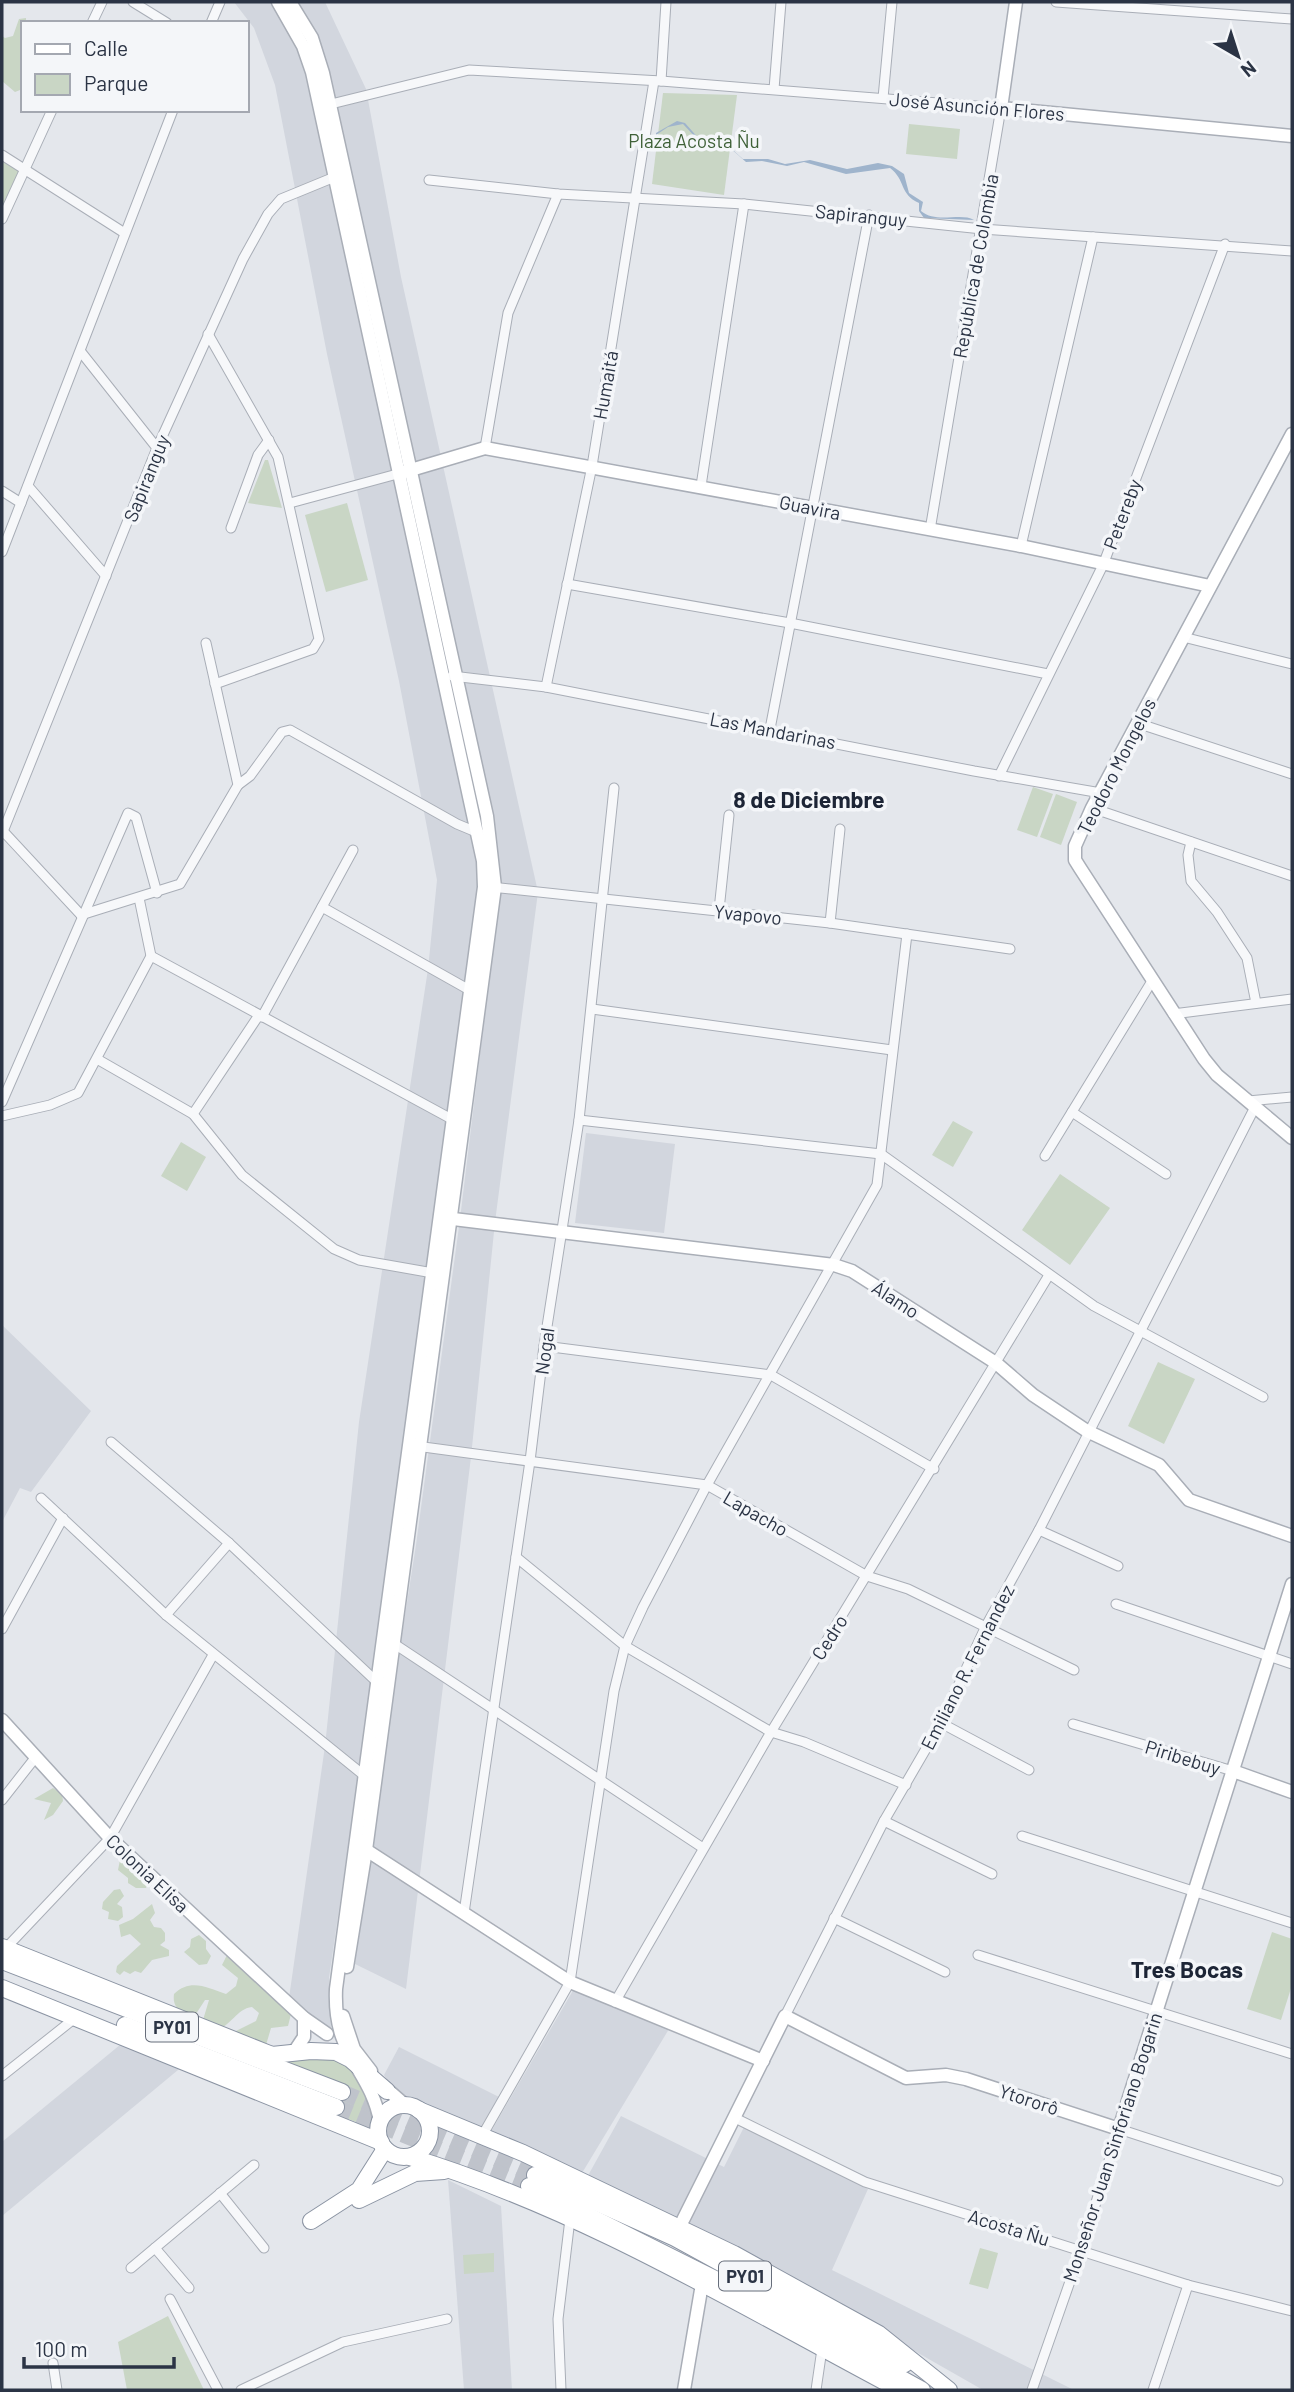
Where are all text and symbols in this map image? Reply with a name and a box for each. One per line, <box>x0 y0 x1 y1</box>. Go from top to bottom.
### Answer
legend <box>21 21 248 112</box>
north arrow <box>1203 21 1273 91</box>
text: Calle <box>84 35 128 60</box>
text: N <box>1237 57 1261 83</box>
text: Parque <box>84 70 149 95</box>
street label: José Asunción Flores <box>888 87 1066 125</box>
park label: Plaza Acosta Ñu <box>628 129 760 152</box>
street label: República de Colombia <box>947 172 1003 360</box>
street label: Sapiranguy <box>814 199 908 231</box>
street label: Humaitá <box>588 349 622 421</box>
street label: Sapiranguy <box>118 431 174 525</box>
street label: Petereby <box>1098 475 1146 552</box>
street label: Guavira <box>777 490 843 524</box>
street label: Teodoro Mongelos <box>1072 694 1160 838</box>
street label: Las Mandarinas <box>708 707 838 753</box>
district label: 8 de Diciembre <box>733 785 885 813</box>
street label: Yvapovo <box>713 899 783 929</box>
street label: Álamo <box>868 1275 924 1323</box>
street label: Nogal <box>529 1326 559 1376</box>
street label: Lapacho <box>719 1485 793 1541</box>
street label: Emiliano R. Fernandez <box>915 1581 1019 1753</box>
street label: Cedro <box>806 1610 852 1664</box>
street label: Piribebuy <box>1143 1735 1224 1779</box>
street label: Colonia Elisa <box>102 1829 194 1917</box>
district label: Tres Bocas <box>1131 1955 1243 1983</box>
street label: Monseñor Juan Sinforiano Bogarin <box>1057 2009 1167 2285</box>
road number: PY01 <box>146 2012 198 2041</box>
street label: Ytororô <box>996 2079 1062 2119</box>
street label: Acosta Ñu <box>965 2204 1053 2250</box>
road number: PY01 <box>719 2262 771 2290</box>
scale bar <box>24 2326 175 2370</box>
text: 100 m <box>35 2336 88 2361</box>

